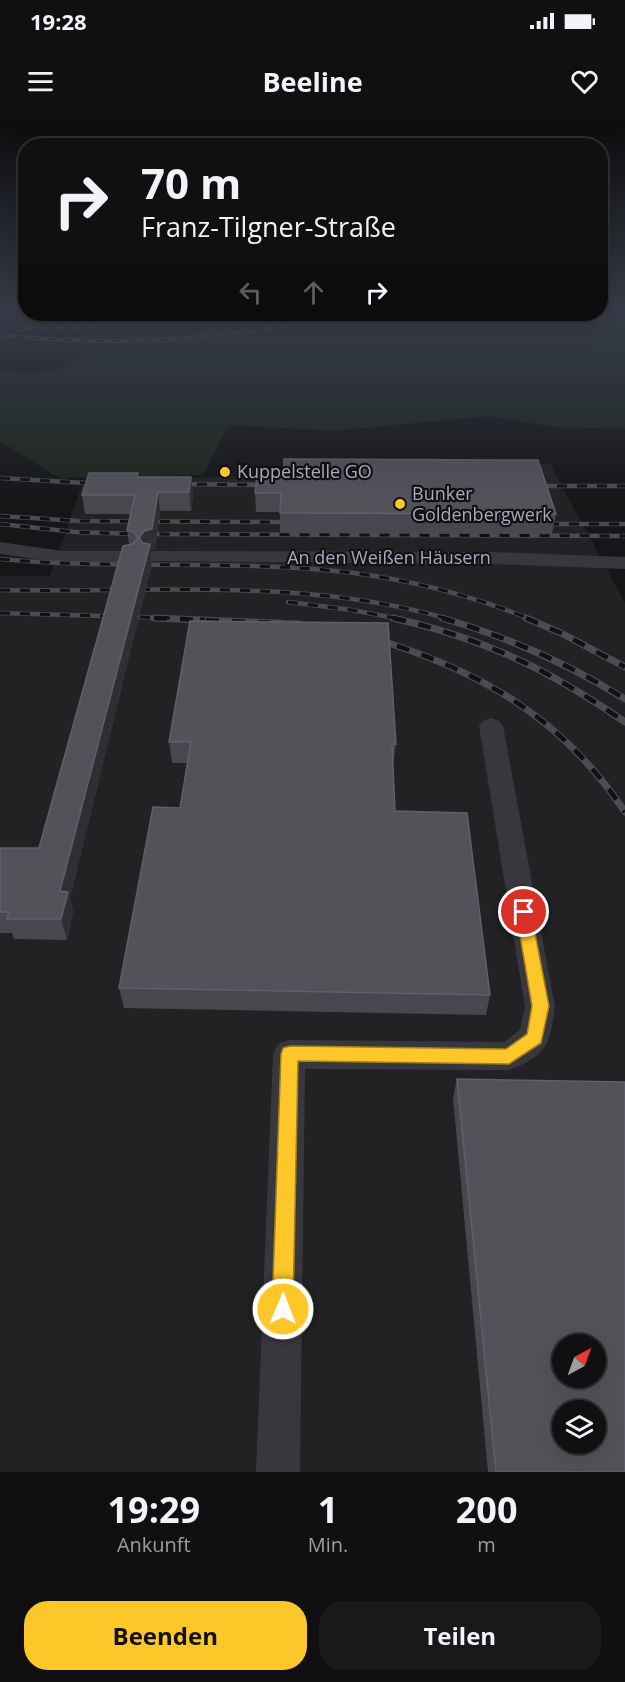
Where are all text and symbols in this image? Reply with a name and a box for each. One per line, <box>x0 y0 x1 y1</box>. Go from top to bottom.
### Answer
text: 19:28 <box>30 6 87 36</box>
text: Beeline <box>262 63 363 100</box>
icon: menu <box>24 65 57 98</box>
icon: heart <box>568 65 601 98</box>
text: 70 m <box>141 154 241 211</box>
icon: right <box>42 162 120 240</box>
text: Franz-Tilgner-Straße <box>141 208 396 245</box>
icon: left <box>234 276 267 309</box>
icon: ahead <box>297 276 330 309</box>
icon: right <box>360 276 393 309</box>
place label: Kuppelstelle GO <box>237 459 372 483</box>
marker: Kuppelstelle GO <box>218 465 232 479</box>
place label: Bunker Goldenbergwerk <box>412 481 552 526</box>
marker: Bunker Goldenbergwerk <box>393 497 407 511</box>
street label: An den Weißen Häusern <box>287 545 491 569</box>
pin <box>498 886 549 937</box>
icon: arrive <box>507 895 540 928</box>
position arrow <box>251 1277 315 1341</box>
north arrow <box>552 1334 606 1388</box>
map controls <box>552 1334 606 1454</box>
button: layers <box>552 1400 606 1454</box>
text: 19:29 <box>108 1485 200 1534</box>
text: 1 <box>318 1485 338 1534</box>
text: 200 <box>456 1485 517 1534</box>
text: Ankunft <box>117 1531 191 1558</box>
text: Min. <box>308 1531 348 1558</box>
text: m <box>477 1531 496 1558</box>
button: Beenden <box>24 1601 307 1670</box>
button: Teilen <box>319 1601 601 1670</box>

